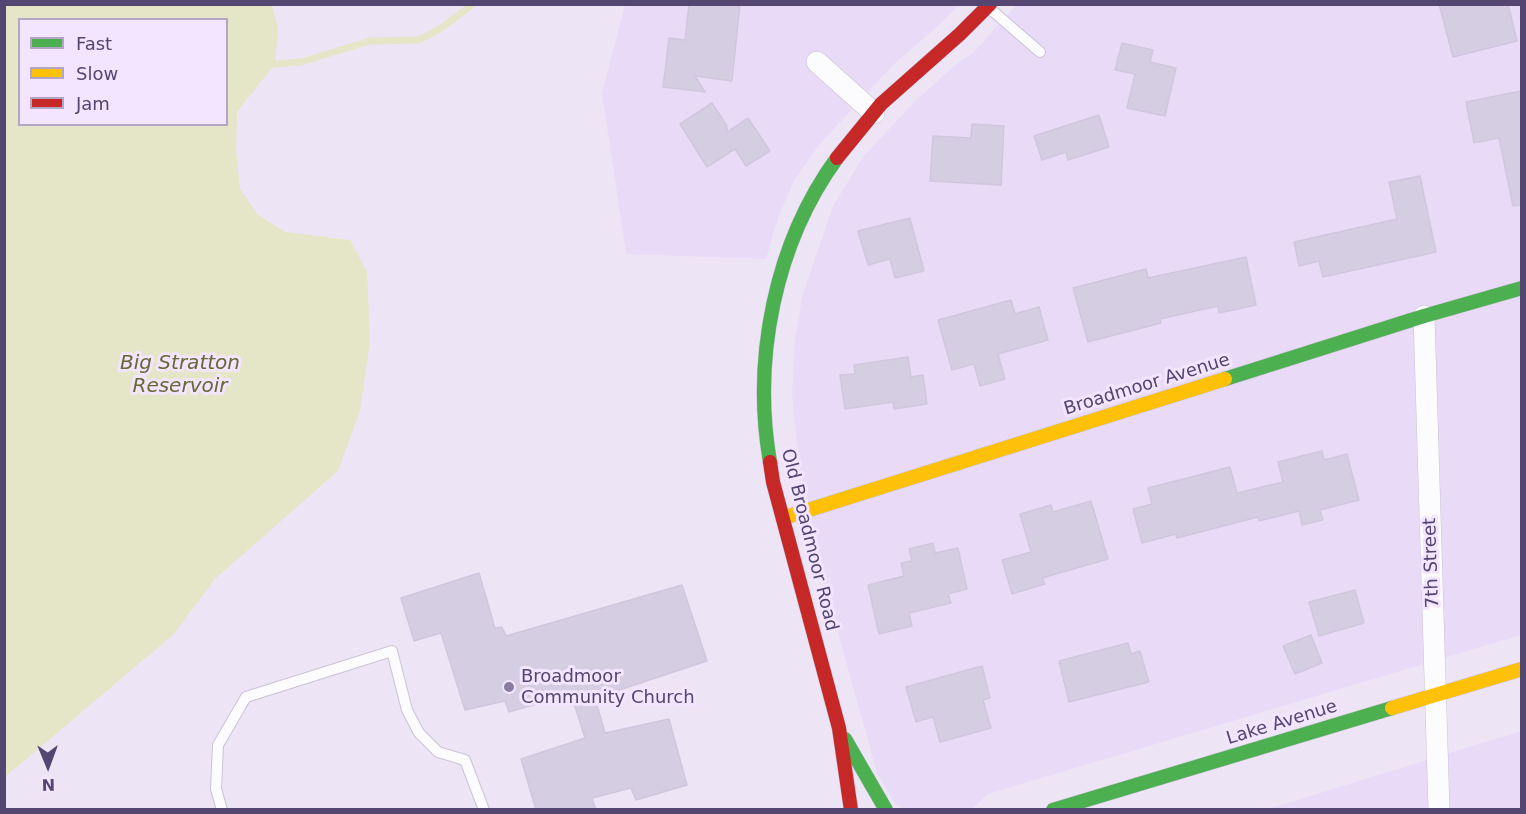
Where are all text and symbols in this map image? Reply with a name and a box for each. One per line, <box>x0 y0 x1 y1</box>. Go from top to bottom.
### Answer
legend <box>18 18 228 126</box>
text: Fast <box>76 33 112 54</box>
text: Slow <box>76 63 118 84</box>
text: Jam <box>76 93 110 114</box>
street label: Broadmoor Avenue <box>1061 349 1233 421</box>
water label: Big Stratton Reservoir <box>120 352 240 399</box>
street label: Old Broadmoor Road <box>776 447 842 633</box>
street label: 7th Street <box>1420 517 1444 609</box>
place label: Broadmoor Community Church <box>521 666 695 708</box>
marker: Broadmoor Community Church <box>502 680 516 694</box>
street label: Lake Avenue <box>1224 696 1340 750</box>
north arrow <box>18 736 78 796</box>
text: N <box>41 775 55 794</box>

